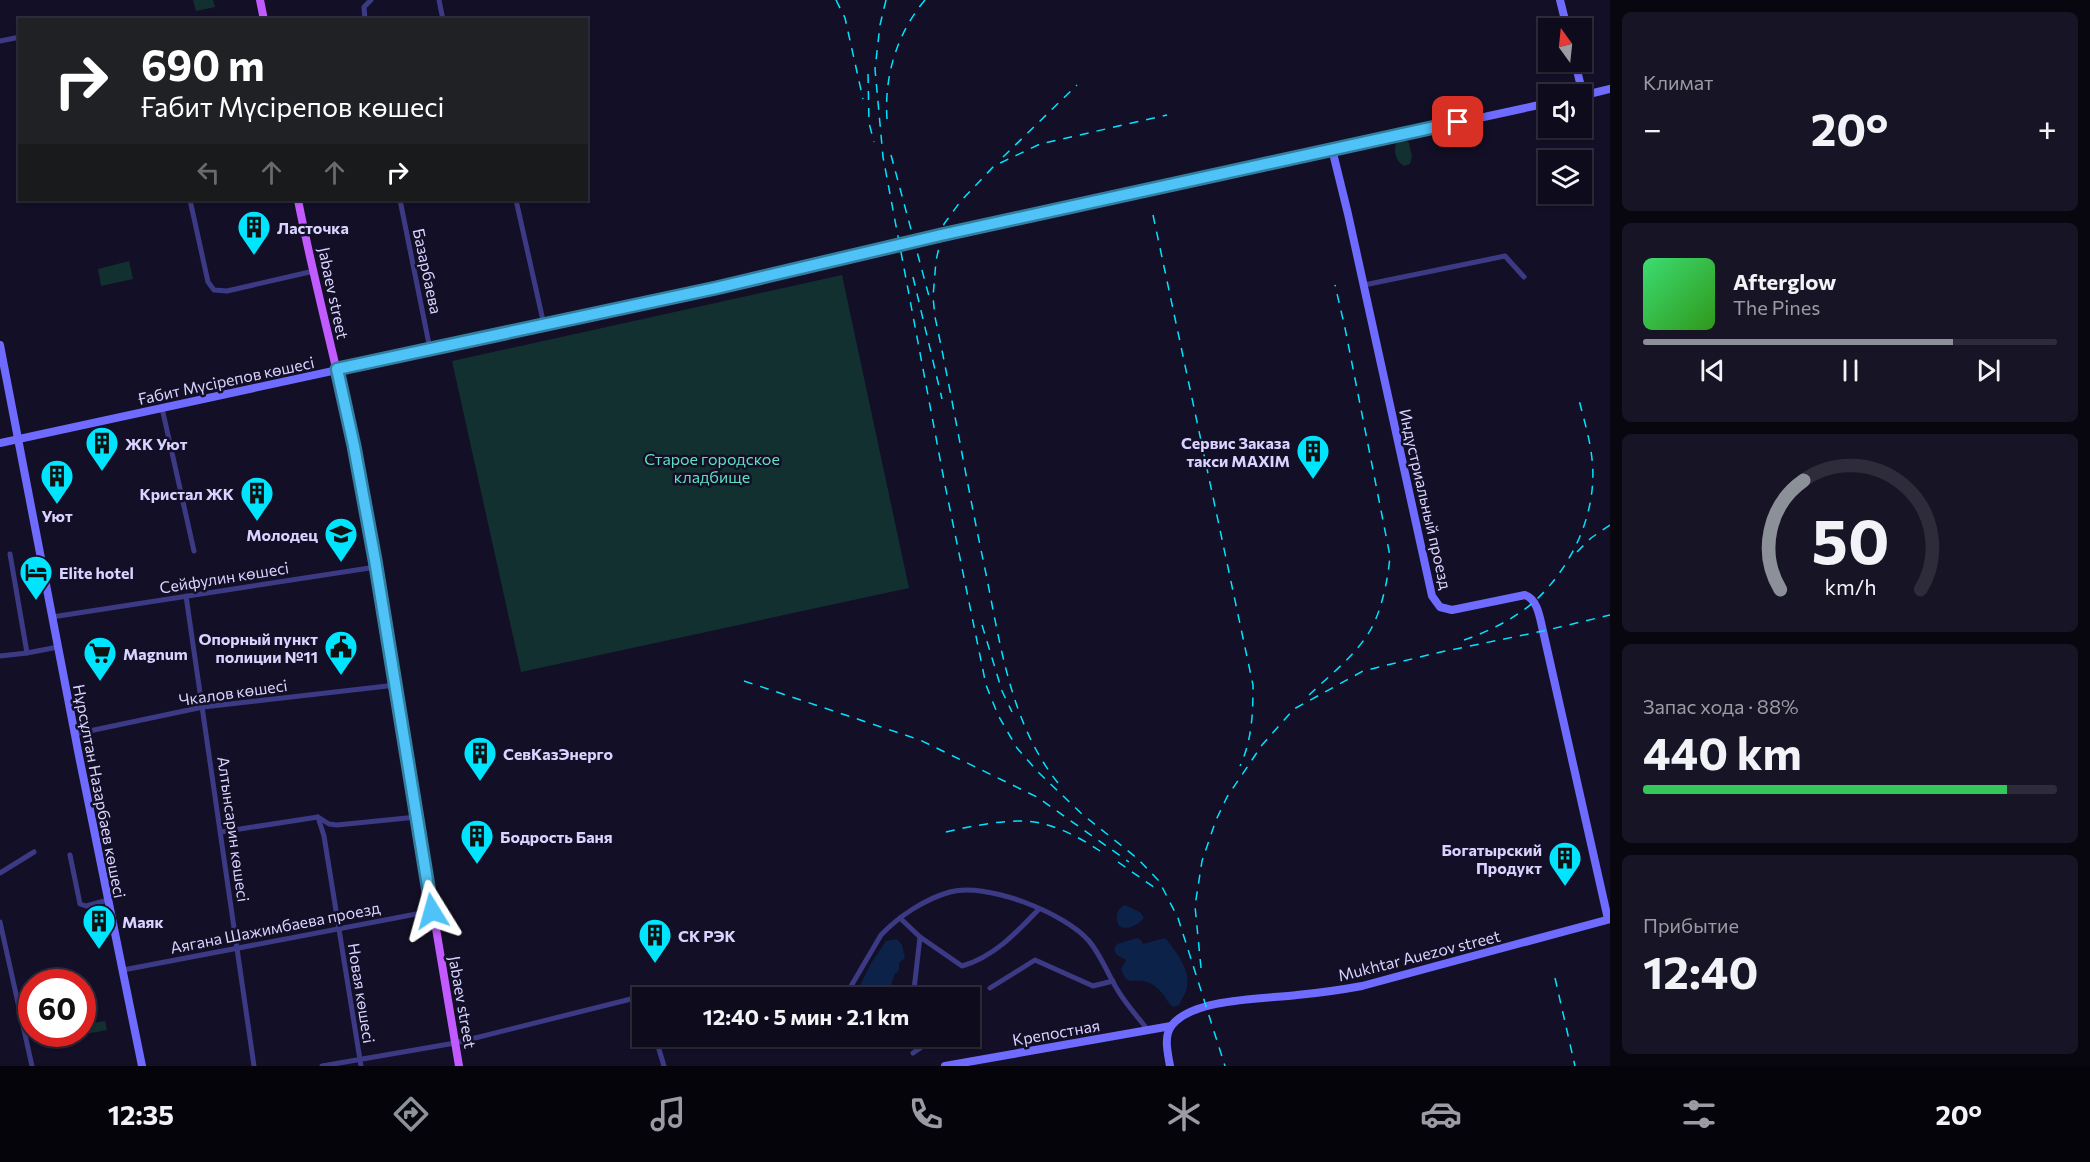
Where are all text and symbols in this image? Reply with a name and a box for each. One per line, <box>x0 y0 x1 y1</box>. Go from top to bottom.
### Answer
north arrow <box>1538 18 1592 72</box>
map controls <box>1538 18 1592 204</box>
text: 690 m <box>141 38 265 90</box>
icon: right <box>42 42 120 120</box>
text: Климат <box>1643 70 1713 94</box>
button: sound <box>1538 84 1592 138</box>
text: Ғабит Мүсірепов көшесі <box>141 90 445 123</box>
pin <box>1432 96 1483 147</box>
text: 20° <box>1811 100 1889 155</box>
icon: arrive <box>1441 105 1474 138</box>
text: − <box>1643 107 1662 148</box>
text: + <box>2038 107 2057 148</box>
button: layers <box>1538 150 1592 204</box>
icon: left <box>192 156 225 189</box>
icon: ahead <box>255 156 288 189</box>
icon: ahead <box>318 156 351 189</box>
icon: right <box>381 156 414 189</box>
building icon: Ласточка <box>236 209 272 256</box>
place label: Ласточка <box>277 218 349 237</box>
street label: Базарбаева <box>410 227 446 315</box>
street label: Jabaev street <box>315 245 353 341</box>
text: Afterglow <box>1733 268 1836 295</box>
text: The Pines <box>1733 295 1820 319</box>
street label: Ғабит Мүсірепов көшесі <box>136 352 316 408</box>
icon: previous <box>1696 354 1729 387</box>
icon: pause <box>1834 354 1867 387</box>
icon: next <box>1972 354 2005 387</box>
street label: Индустриальный проезд <box>1396 407 1456 592</box>
building icon: ЖК Уют <box>84 425 120 472</box>
place label: Сервис Заказа такси MAXIM <box>1181 433 1290 470</box>
building icon: Сервис Заказа такси MAXIM <box>1295 433 1331 480</box>
place label: ЖК Уют <box>125 434 188 453</box>
park label: Старое городское кладбище <box>644 449 780 486</box>
building icon: Уют <box>39 458 75 505</box>
building icon: Кристал ЖК <box>239 475 275 522</box>
place label: Кристал ЖК <box>140 484 234 503</box>
text: 50 <box>1811 501 1889 577</box>
place label: Уют <box>41 506 73 525</box>
school or university icon: Молодец <box>323 516 359 563</box>
place label: Молодец <box>246 525 318 544</box>
hotel icon: Elite hotel <box>18 554 54 601</box>
street label: Сейфулин көшесі <box>158 557 290 597</box>
place label: Elite hotel <box>59 563 134 582</box>
text: km/h <box>1824 573 1876 599</box>
place label: Опорный пункт полиции №11 <box>198 629 318 666</box>
public building icon: Опорный пункт полиции №11 <box>323 629 359 676</box>
supermarket icon: Magnum <box>82 635 118 682</box>
place label: Magnum <box>123 644 188 663</box>
street label: Чкалов көшесі <box>177 675 289 709</box>
street label: Нұрсұлтан Назарбаев көшесі <box>70 682 130 900</box>
text: Запас хода · 88% <box>1643 694 1799 718</box>
text: 440 km <box>1643 724 1802 779</box>
building icon: СевКазЭнерго <box>462 735 498 782</box>
place label: СевКазЭнерго <box>503 744 614 763</box>
street label: Алтынсарин көшесі <box>214 755 254 903</box>
building icon: Бодрость Баня <box>459 818 495 865</box>
place label: Бодрость Баня <box>500 827 613 846</box>
place label: Богатырский Продукт <box>1441 840 1542 877</box>
building icon: Богатырский Продукт <box>1547 840 1583 887</box>
position arrow <box>400 879 464 943</box>
street label: Аягана Шажимбаева проезд <box>168 897 382 957</box>
building icon: Маяк <box>81 903 117 950</box>
place label: Маяк <box>122 912 164 931</box>
text: Прибытие <box>1643 913 1739 937</box>
building icon: СК РЭК <box>637 917 673 964</box>
place label: СК РЭК <box>678 926 736 945</box>
street label: Mukhtar Auezov street <box>1336 926 1502 984</box>
street label: Новая көшесі <box>345 941 379 1045</box>
text: 12:40 <box>1643 943 1758 998</box>
street label: Jabaev street <box>446 954 481 1050</box>
speed limit sign: 60 <box>18 969 96 1047</box>
text: 12:40 · 5 мин · 2.1 km <box>703 1003 909 1030</box>
street label: Крепостная <box>1011 1015 1101 1049</box>
icon: directions <box>390 1093 432 1135</box>
icon: music <box>647 1093 689 1135</box>
icon: phone <box>905 1093 947 1135</box>
icon: climate <box>1163 1093 1205 1135</box>
icon: car <box>1420 1093 1462 1135</box>
icon: filters <box>1678 1093 1720 1135</box>
text: 12:35 <box>108 1098 174 1131</box>
text: 20° <box>1936 1098 1982 1131</box>

